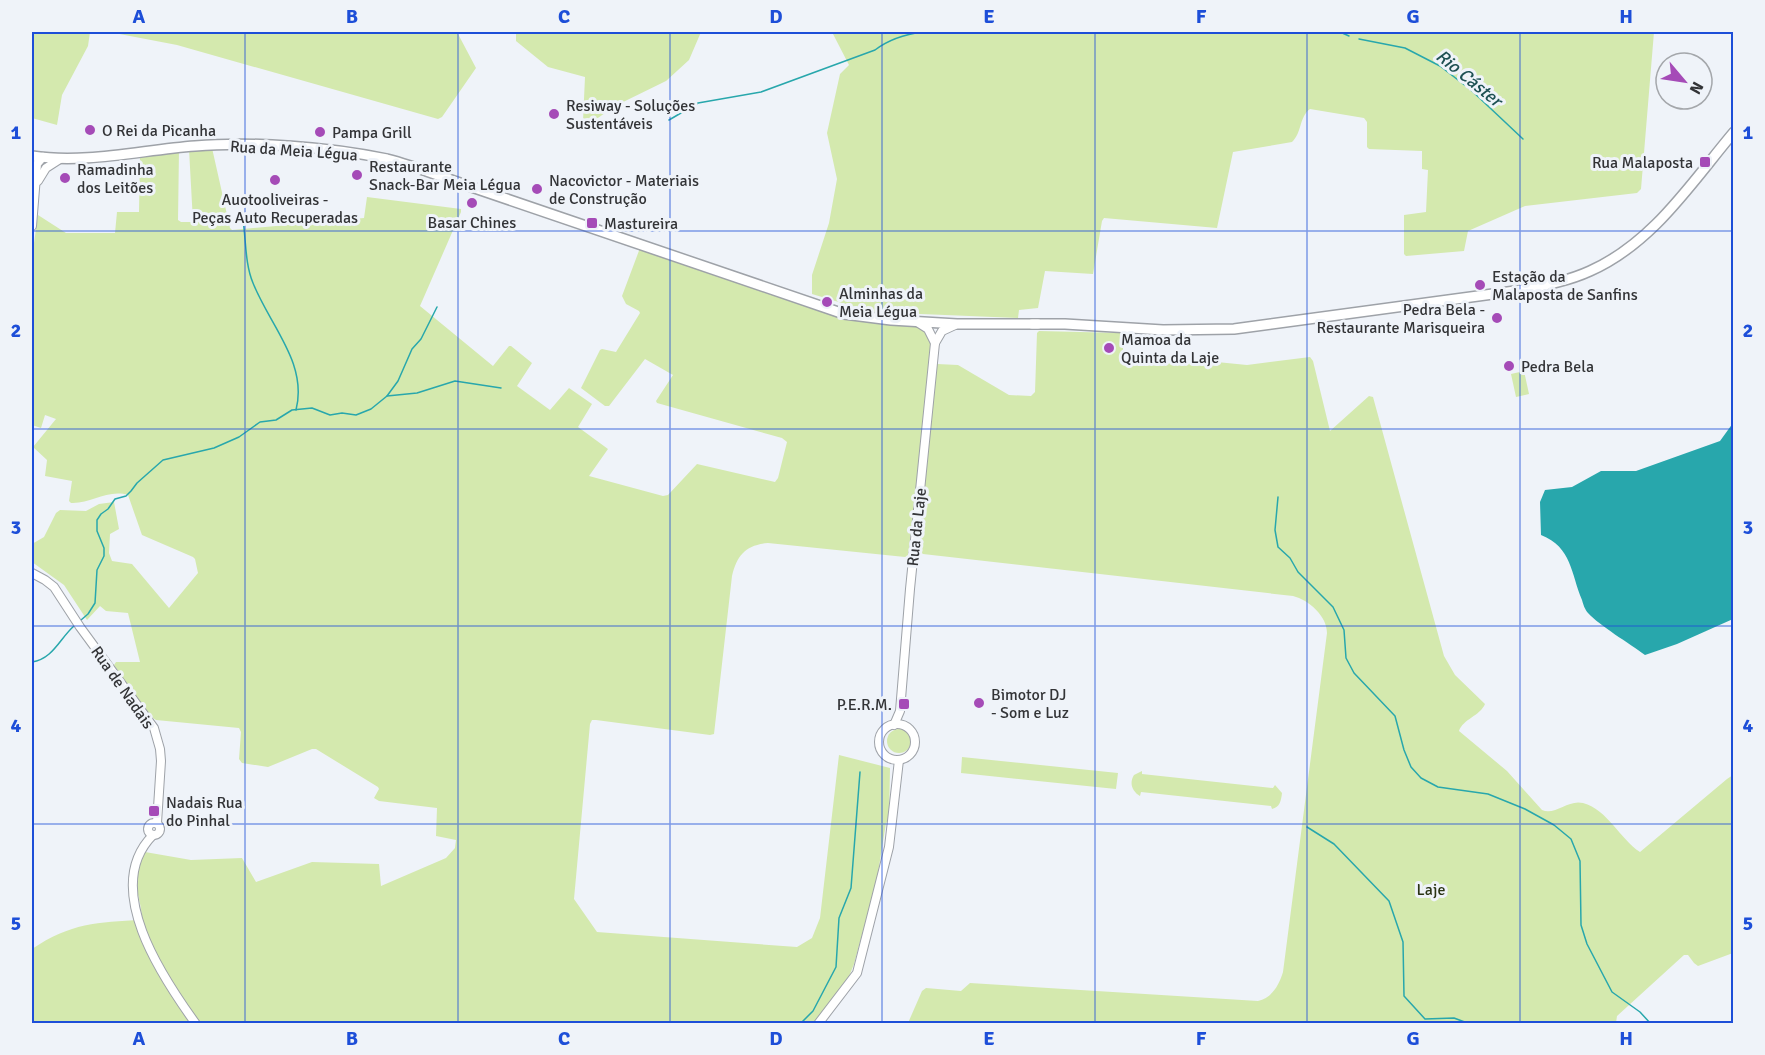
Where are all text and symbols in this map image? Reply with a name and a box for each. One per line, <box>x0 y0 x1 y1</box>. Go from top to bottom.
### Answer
text: A <box>133 4 146 29</box>
text: B <box>346 4 358 29</box>
text: C <box>558 4 570 29</box>
text: D <box>769 4 783 29</box>
text: E <box>983 4 995 29</box>
text: F <box>1196 4 1207 29</box>
text: G <box>1406 4 1420 29</box>
text: H <box>1619 4 1633 29</box>
water label: Rio Cáster <box>1432 45 1508 113</box>
north arrow <box>1654 51 1714 111</box>
text: N <box>1685 78 1708 98</box>
place label: Resiway - Soluções Sustentáveis <box>566 96 695 134</box>
marker: Resiway - Soluções Sustentáveis <box>547 107 561 121</box>
text: 1 <box>11 120 22 145</box>
text: 1 <box>1743 120 1754 145</box>
place label: O Rei da Picanha <box>102 121 216 141</box>
marker: O Rei da Picanha <box>83 123 97 137</box>
place label: Pampa Grill <box>332 123 412 143</box>
marker: Pampa Grill <box>313 125 327 139</box>
street label: Rua da Meia Légua <box>229 137 358 165</box>
place label: Rua Malaposta <box>1592 153 1693 173</box>
marker: Rua Malaposta <box>1698 155 1712 169</box>
place label: Restaurante Snack-Bar Meia Légua <box>369 157 521 195</box>
place label: Ramadinha dos Leitões <box>77 160 154 198</box>
marker: Restaurante Snack-Bar Meia Légua <box>350 168 364 182</box>
marker: Ramadinha dos Leitões <box>58 171 72 185</box>
place label: Nacovictor - Materiais de Construção <box>549 171 699 209</box>
marker: Auotooliveiras - Peças Auto Recuperadas <box>268 173 282 187</box>
marker: Nacovictor - Materiais de Construção <box>530 182 544 196</box>
place label: Auotooliveiras - Peças Auto Recuperadas <box>192 190 358 228</box>
marker: Basar Chines <box>465 196 479 210</box>
place label: Basar Chines <box>428 213 516 233</box>
place label: Mastureira <box>604 214 678 234</box>
marker: Mastureira <box>585 216 599 230</box>
place label: Estação da Malaposta de Sanfins <box>1492 267 1638 305</box>
marker: Estação da Malaposta de Sanfins <box>1473 278 1487 292</box>
place label: Alminhas da Meia Légua <box>839 284 923 322</box>
marker: Alminhas da Meia Légua <box>820 295 834 309</box>
place label: Pedra Bela - Restaurante Marisqueira <box>1317 300 1485 338</box>
marker: Pedra Bela - Restaurante Marisqueira <box>1490 311 1504 325</box>
text: 2 <box>11 318 21 343</box>
text: 2 <box>1743 318 1753 343</box>
place label: Mamoa da Quinta da Laje <box>1121 330 1219 368</box>
marker: Mamoa da Quinta da Laje <box>1102 341 1116 355</box>
place label: Pedra Bela <box>1521 357 1594 377</box>
marker: Pedra Bela <box>1502 359 1516 373</box>
street label: Rua da Laje <box>903 487 931 567</box>
text: 3 <box>11 515 21 540</box>
text: 3 <box>1743 515 1753 540</box>
street label: Rua de Nadais <box>86 642 158 733</box>
place label: Bimotor DJ - Som e Luz <box>991 685 1069 723</box>
place label: P.E.R.M. <box>837 695 892 715</box>
marker: Bimotor DJ - Som e Luz <box>972 696 986 710</box>
marker: P.E.R.M. <box>897 697 911 711</box>
text: 4 <box>11 713 22 738</box>
text: 4 <box>1743 713 1754 738</box>
place label: Nadais Rua do Pinhal <box>166 793 243 831</box>
marker: Nadais Rua do Pinhal <box>147 804 161 818</box>
park label: Laje <box>1417 880 1445 900</box>
text: 5 <box>11 911 21 936</box>
text: 5 <box>1743 911 1753 936</box>
text: A <box>133 1026 146 1051</box>
text: B <box>346 1026 358 1051</box>
text: C <box>558 1026 570 1051</box>
text: D <box>769 1026 783 1051</box>
text: E <box>983 1026 995 1051</box>
text: F <box>1196 1026 1207 1051</box>
text: G <box>1406 1026 1420 1051</box>
text: H <box>1619 1026 1633 1051</box>

